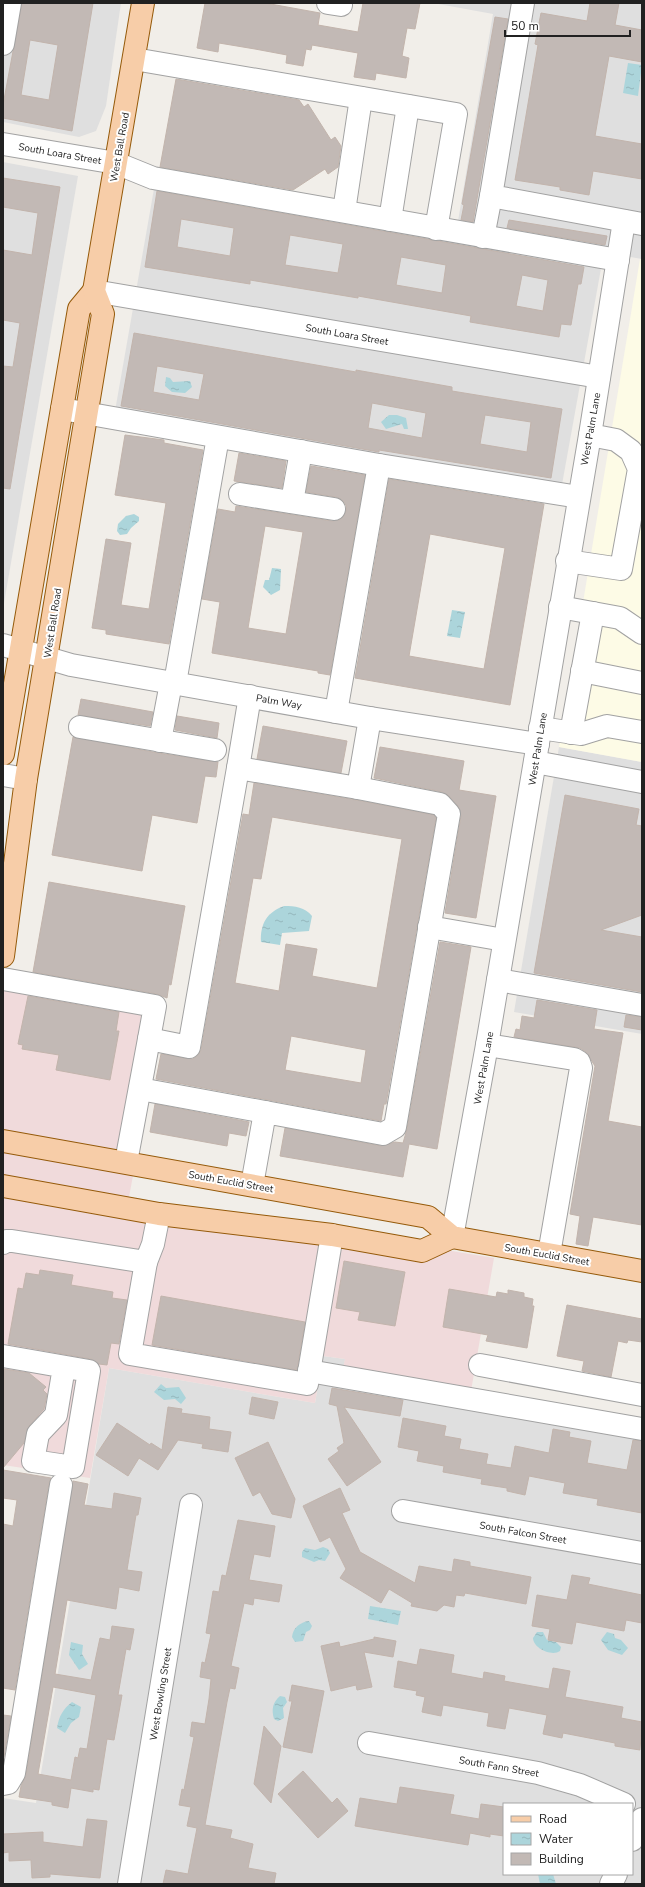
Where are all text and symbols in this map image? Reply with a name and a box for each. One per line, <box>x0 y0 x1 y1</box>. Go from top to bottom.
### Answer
scale bar <box>505 12 630 38</box>
text: 50 m <box>511 18 539 34</box>
street label: West Ball Road <box>107 111 133 183</box>
street label: South Loara Street <box>17 140 103 168</box>
street label: South Loara Street <box>304 321 390 349</box>
street label: West Palm Lane <box>578 392 604 467</box>
street label: West Ball Road <box>41 587 65 659</box>
street label: Palm Way <box>255 691 304 713</box>
street label: West Palm Lane <box>525 712 551 787</box>
street label: West Palm Lane <box>471 1031 497 1106</box>
street label: South Euclid Street <box>187 1168 275 1196</box>
street label: South Euclid Street <box>503 1241 591 1269</box>
street label: South Falcon Street <box>478 1518 568 1548</box>
street label: West Bowling Street <box>147 1646 175 1742</box>
street label: South Fann Street <box>458 1753 540 1781</box>
legend <box>503 1803 633 1875</box>
text: Road <box>539 1811 567 1827</box>
text: Water <box>539 1831 573 1847</box>
text: Building <box>539 1851 584 1867</box>

